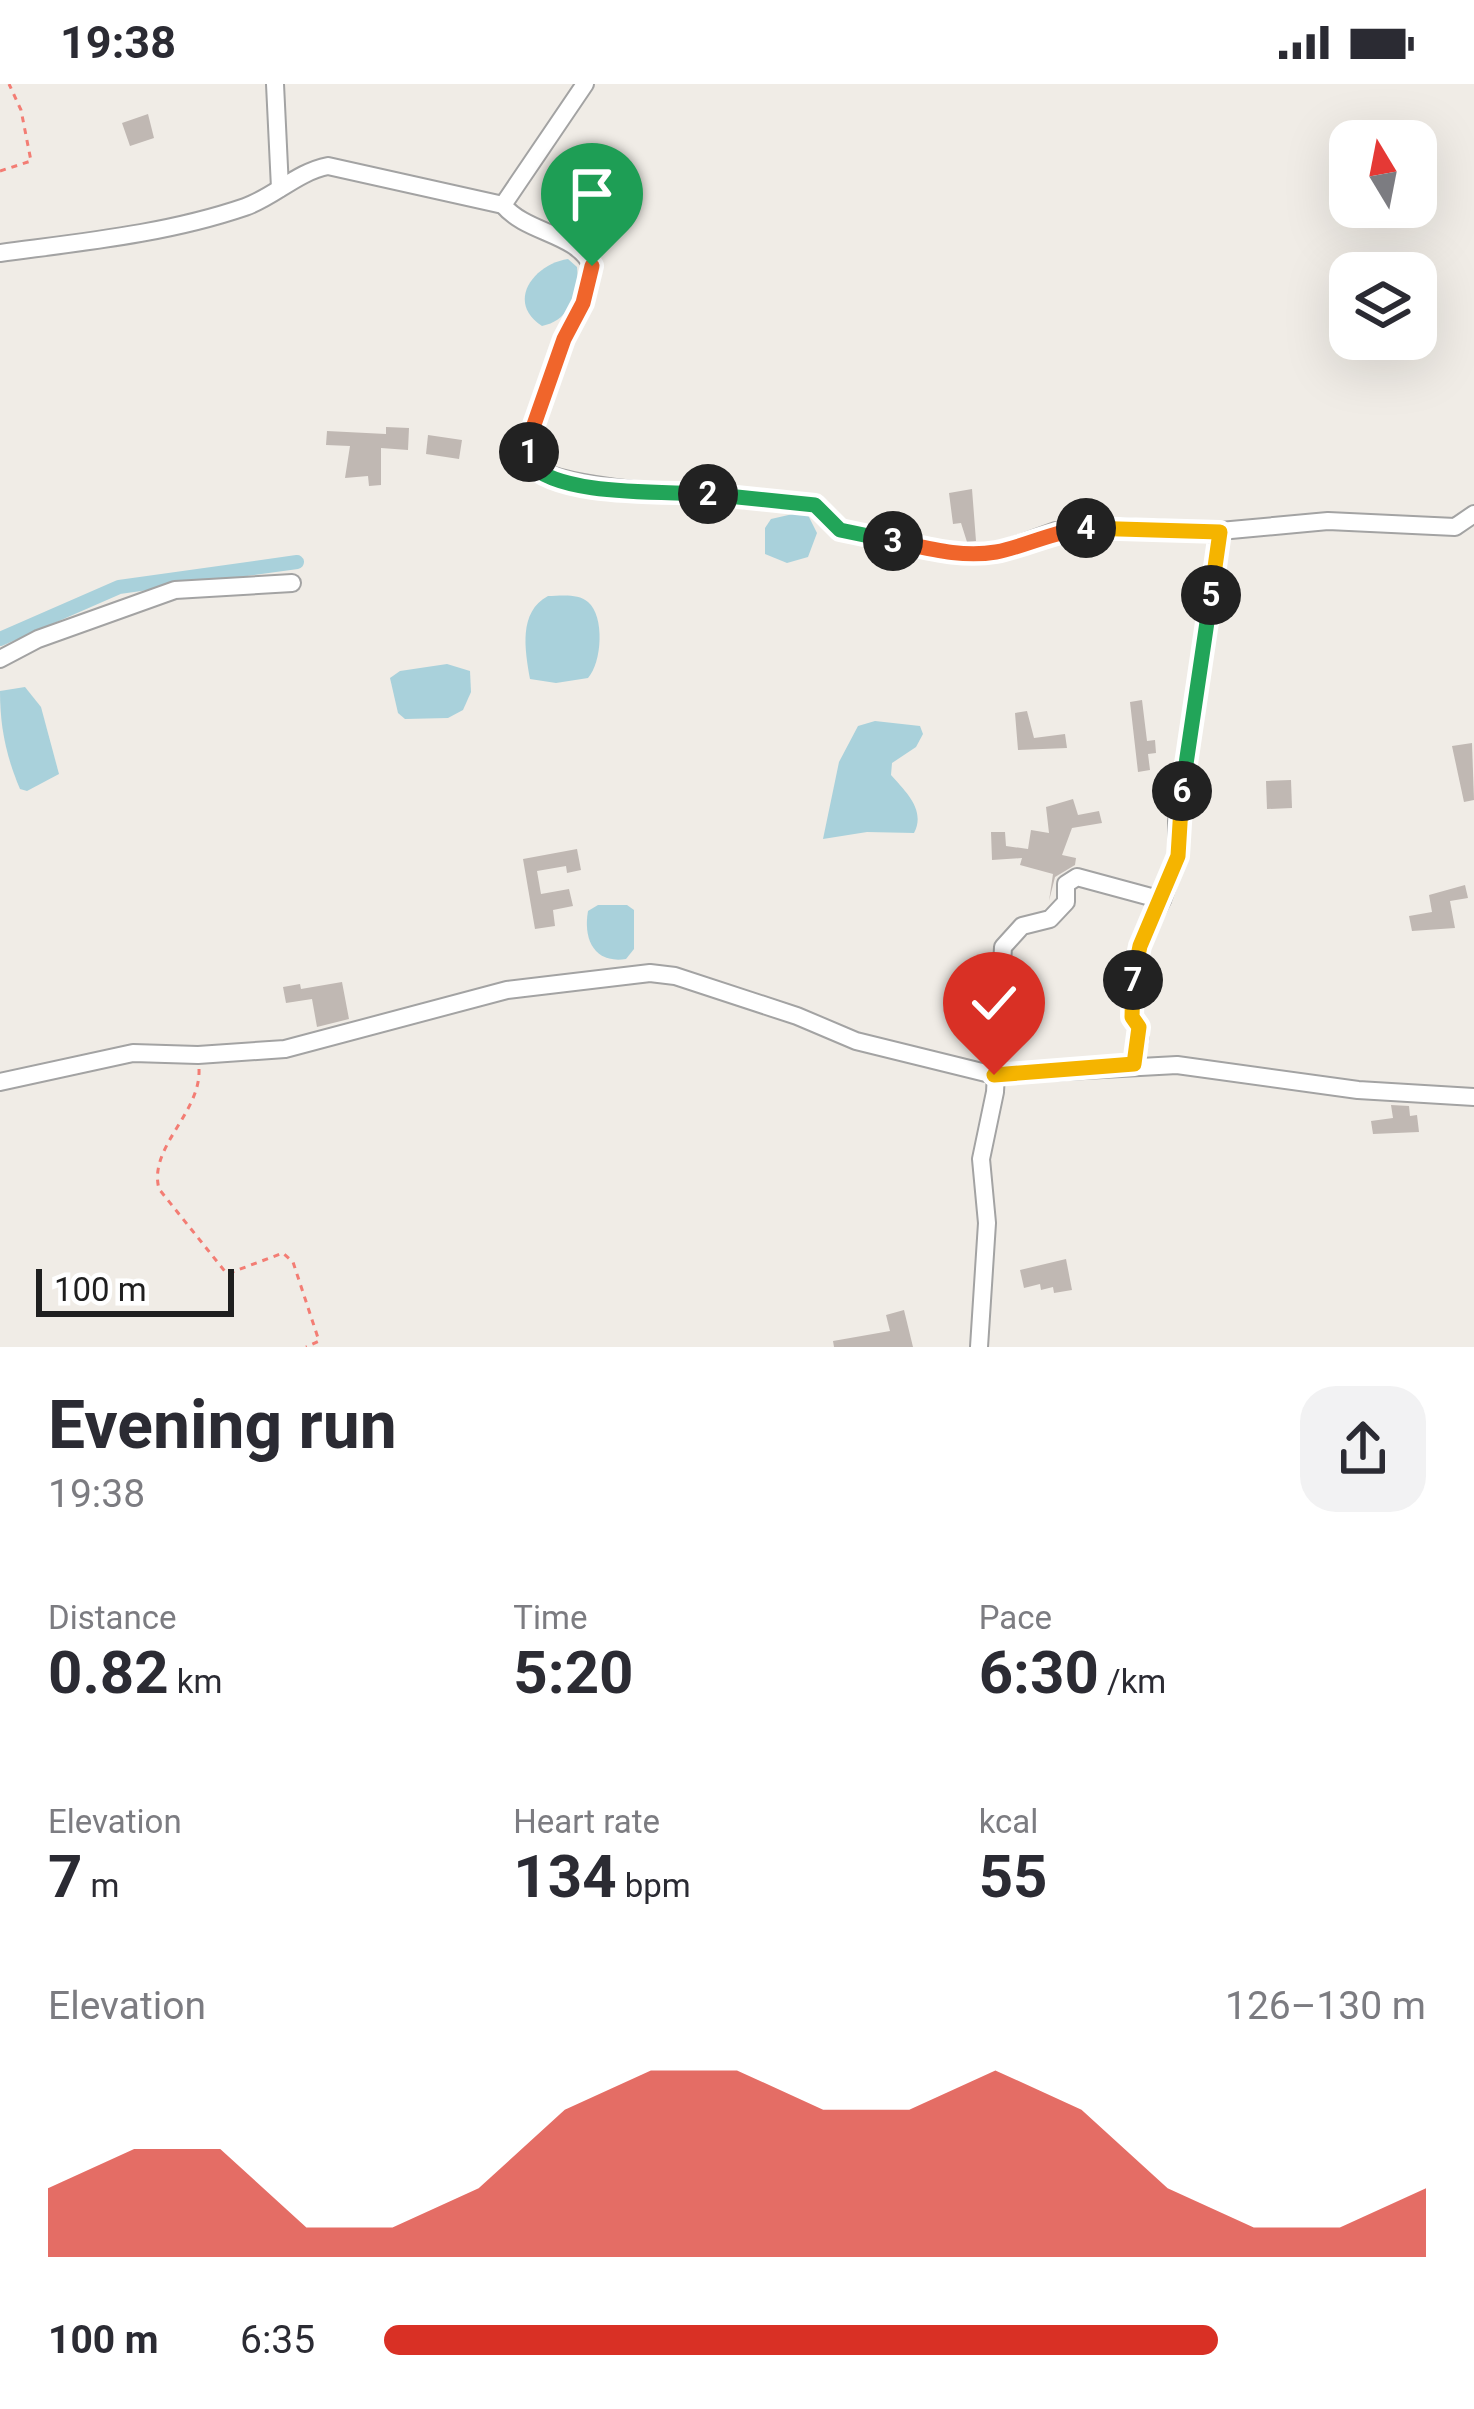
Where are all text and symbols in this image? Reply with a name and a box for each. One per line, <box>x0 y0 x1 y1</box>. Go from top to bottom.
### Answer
text: 19:38 <box>60 16 176 69</box>
north arrow <box>1329 120 1437 228</box>
map controls <box>1329 120 1437 360</box>
pin <box>541 143 643 266</box>
icon: arrive <box>559 161 625 227</box>
button: layers <box>1329 252 1437 360</box>
pin: 1 <box>499 422 559 482</box>
text: 1 <box>520 432 538 471</box>
pin: 2 <box>678 464 738 524</box>
text: 2 <box>699 474 717 513</box>
pin: 4 <box>1056 498 1116 558</box>
text: 4 <box>1077 508 1095 547</box>
pin: 3 <box>863 511 923 571</box>
text: 3 <box>884 521 902 560</box>
pin: 5 <box>1181 565 1241 625</box>
text: 5 <box>1202 575 1220 614</box>
pin: 6 <box>1152 761 1212 821</box>
text: 6 <box>1173 771 1191 810</box>
pin: 7 <box>1103 950 1163 1010</box>
pin <box>943 952 1045 1075</box>
text: 7 <box>1124 960 1142 999</box>
icon: check <box>961 970 1027 1036</box>
scale bar <box>36 1263 234 1316</box>
text: 100 m <box>54 1270 147 1309</box>
button: share <box>1300 1386 1426 1512</box>
text: Evening run <box>48 1387 397 1464</box>
text: 19:38 <box>48 1471 145 1517</box>
text: Distance <box>48 1598 176 1637</box>
text: Time <box>513 1598 587 1637</box>
text: Pace <box>979 1598 1052 1637</box>
text: 0.82 <box>48 1637 169 1708</box>
text: 5:20 <box>513 1637 634 1708</box>
text: 6:30 <box>979 1637 1099 1708</box>
text: km <box>169 1662 223 1701</box>
text: /km <box>1099 1662 1166 1701</box>
text: Elevation <box>48 1802 182 1841</box>
text: Heart rate <box>513 1802 660 1841</box>
text: kcal <box>979 1802 1038 1841</box>
text: 7 <box>48 1841 82 1912</box>
text: 134 <box>513 1841 617 1912</box>
text: 55 <box>979 1841 1048 1912</box>
text: m <box>82 1866 120 1905</box>
text: bpm <box>617 1866 691 1905</box>
text: Elevation <box>48 1983 206 2029</box>
text: 126–130 m <box>1225 1983 1426 2029</box>
text: 100 m <box>48 2317 159 2363</box>
text: 6:35 <box>240 2317 315 2363</box>

